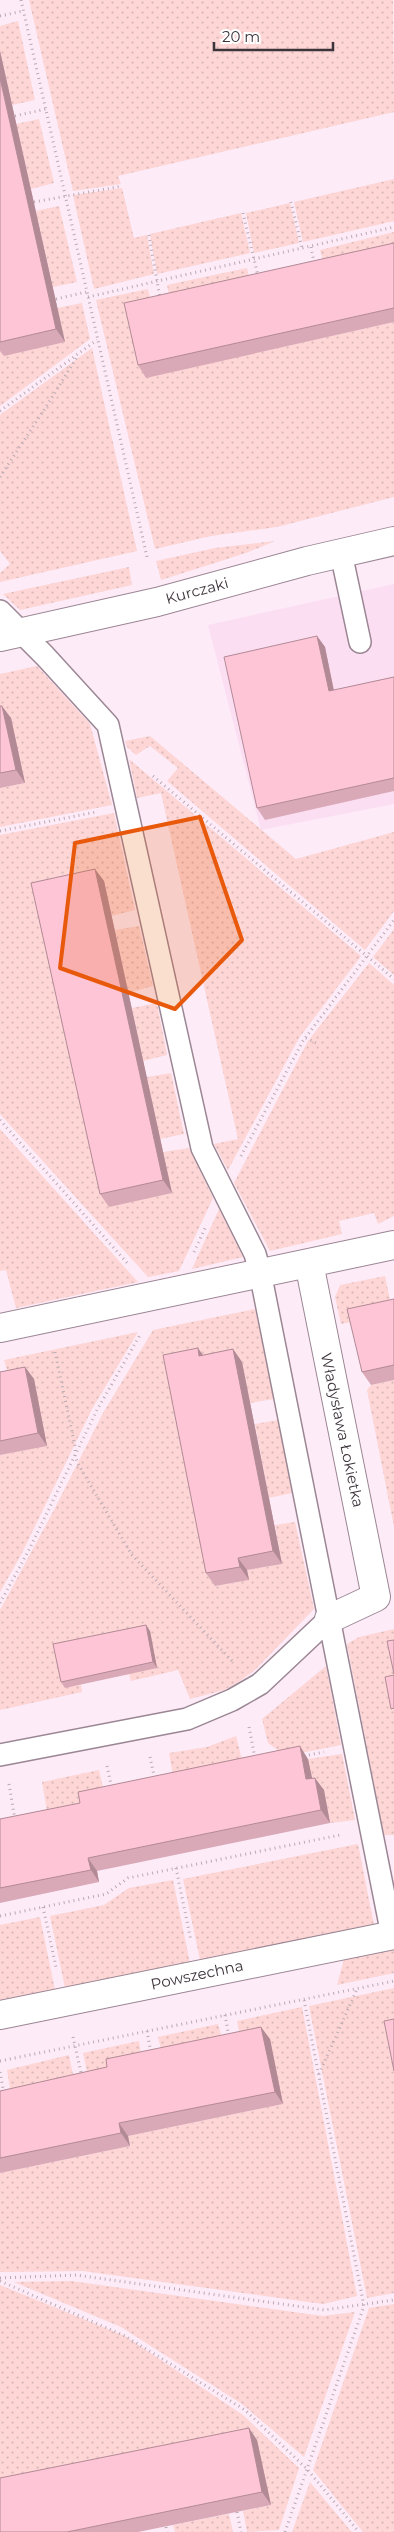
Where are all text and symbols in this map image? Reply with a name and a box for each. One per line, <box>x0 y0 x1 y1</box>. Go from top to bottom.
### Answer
scale bar <box>214 20 333 52</box>
text: 20 m <box>222 27 260 46</box>
street label: Kurczaki <box>163 573 230 608</box>
street label: Władysława Łokietka <box>317 1351 368 1509</box>
street label: Powszechna <box>149 1955 245 1994</box>

